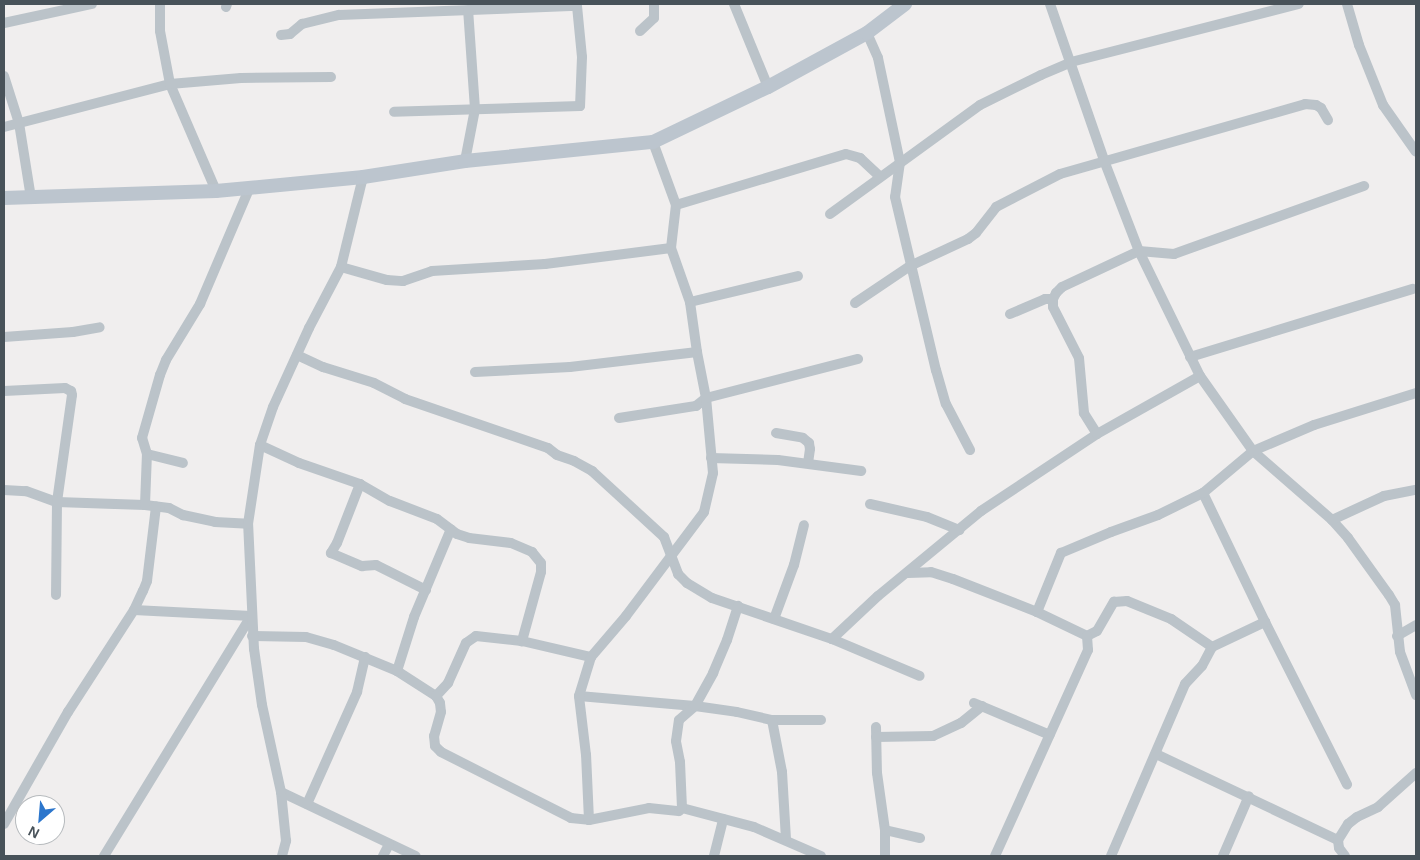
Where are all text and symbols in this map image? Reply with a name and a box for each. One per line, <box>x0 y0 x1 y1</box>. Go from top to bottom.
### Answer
north arrow <box>15 795 65 845</box>
text: N <box>26 823 42 842</box>

